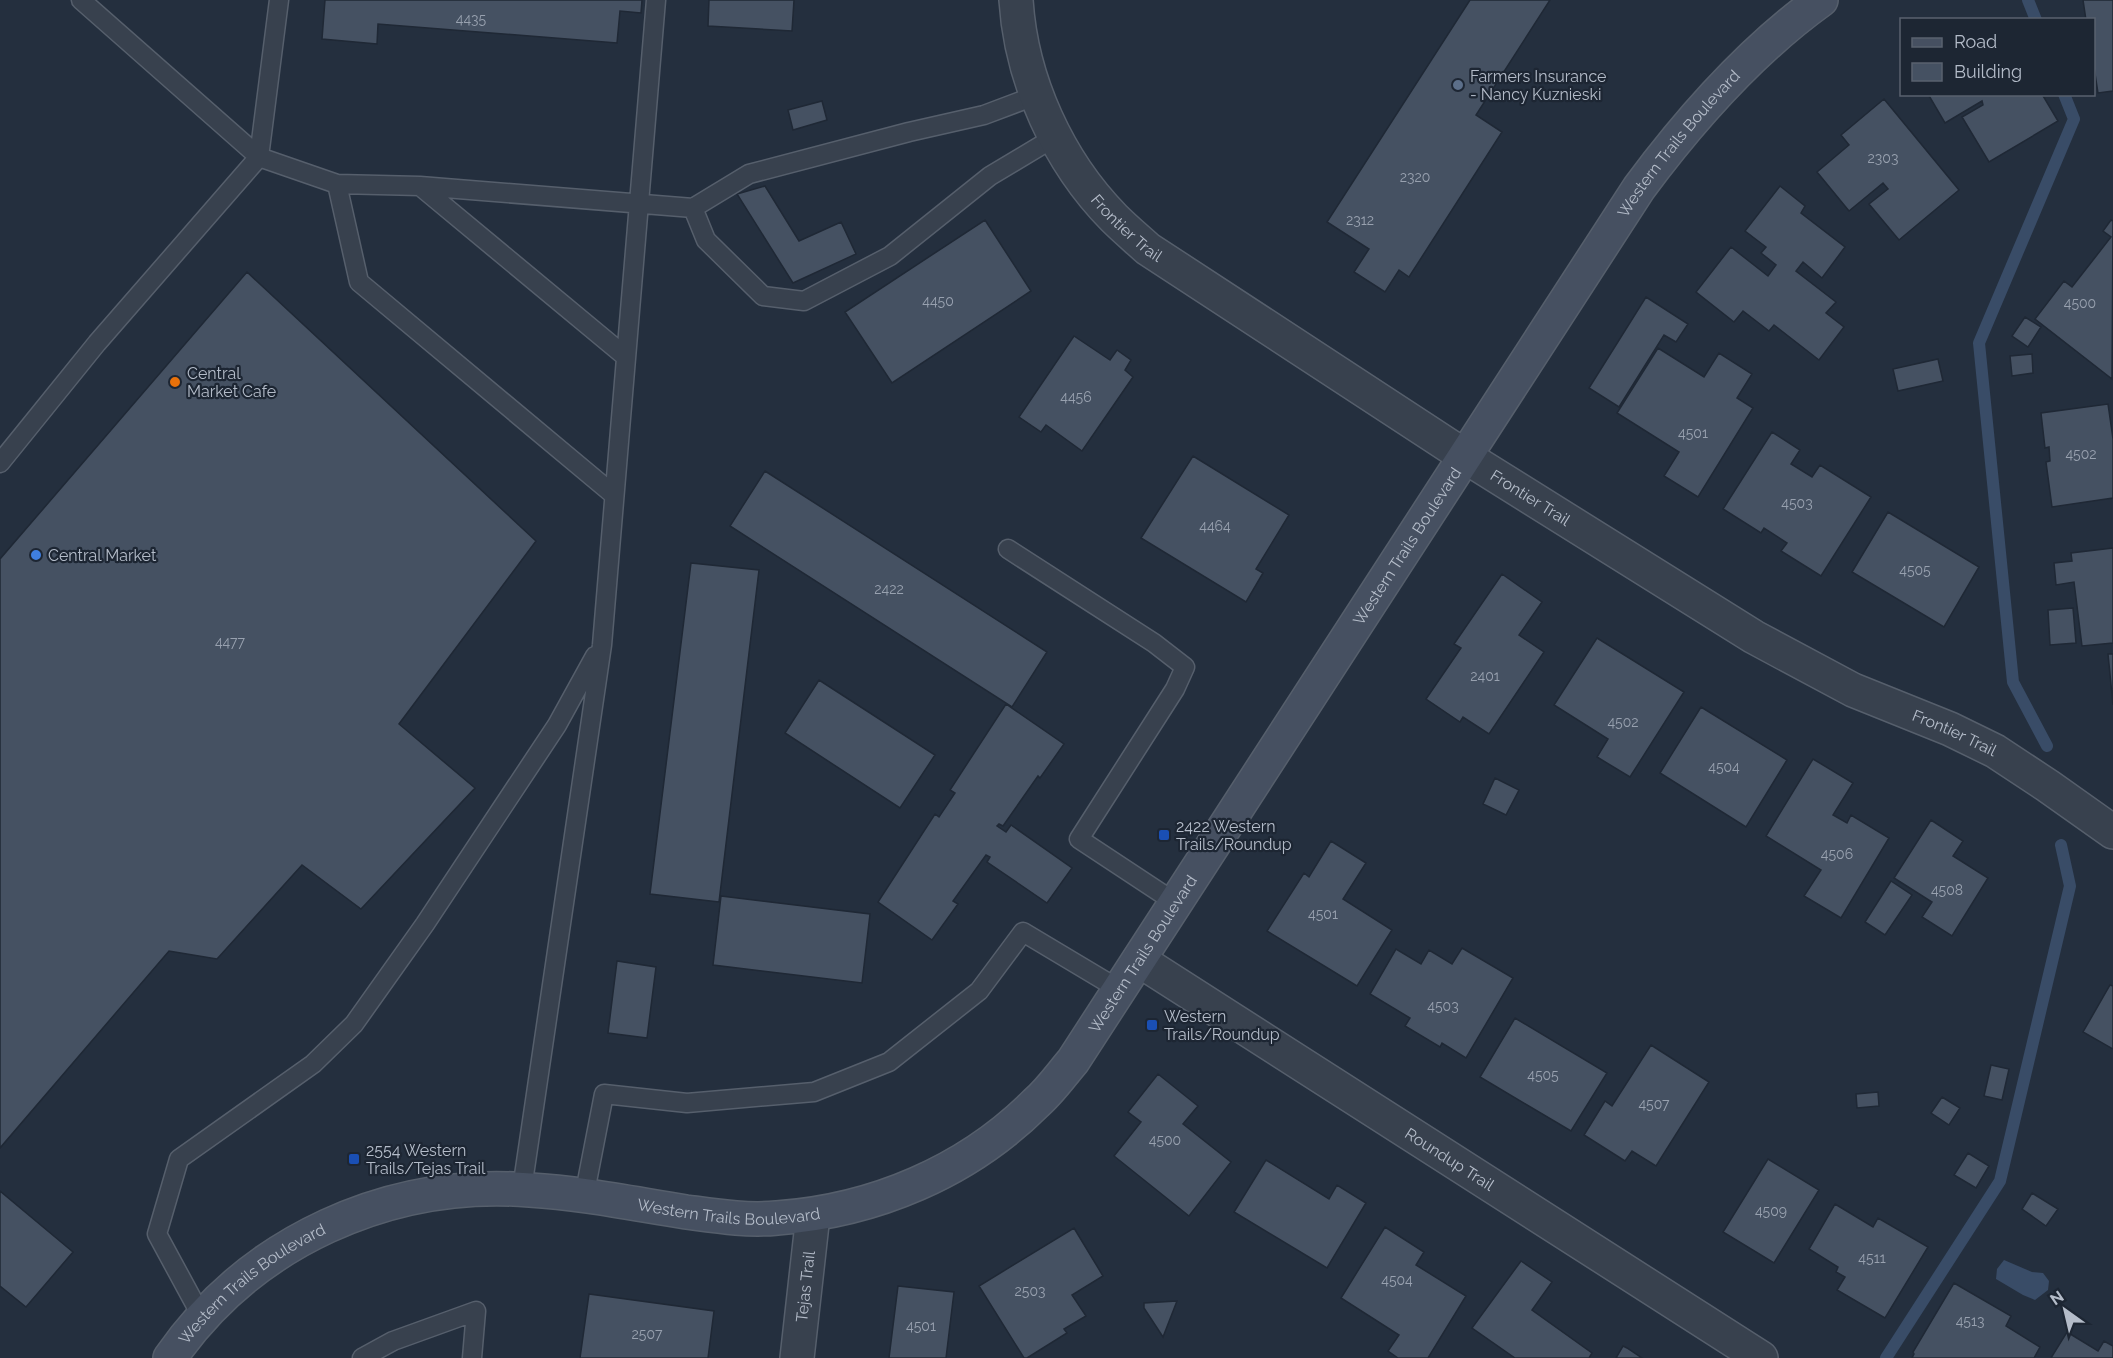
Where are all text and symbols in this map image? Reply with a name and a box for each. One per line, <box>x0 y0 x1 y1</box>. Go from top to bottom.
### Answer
house number: 4435 <box>456 11 487 27</box>
legend <box>1900 18 2095 96</box>
text: Road <box>1954 31 1997 52</box>
text: Building <box>1954 61 2022 82</box>
street label: Western Trails Boulevard <box>1613 66 1744 221</box>
place label: Farmers Insurance - Nancy Kuznieski <box>1470 67 1607 104</box>
marker: Farmers Insurance - Nancy Kuznieski <box>1451 78 1465 92</box>
house number: 2303 <box>1868 150 1898 166</box>
house number: 2320 <box>1400 169 1430 185</box>
street label: Frontier Trail <box>1087 190 1167 266</box>
house number: 2312 <box>1346 212 1374 228</box>
house number: 4450 <box>922 293 954 309</box>
house number: 4500 <box>2064 295 2096 311</box>
place label: Central Market Cafe <box>187 364 276 401</box>
marker: Central Market Cafe <box>168 375 182 389</box>
house number: 4456 <box>1060 389 1092 405</box>
house number: 4501 <box>1678 425 1708 441</box>
house number: 4502 <box>2065 446 2097 462</box>
street label: Western Trails Boulevard <box>1349 464 1465 628</box>
street label: Frontier Trail <box>1487 465 1575 530</box>
house number: 4503 <box>1781 495 1813 511</box>
house number: 4464 <box>1199 518 1231 534</box>
place label: Central Market <box>48 546 157 565</box>
marker: Central Market <box>29 548 43 562</box>
house number: 4505 <box>1899 562 1931 578</box>
house number: 2422 <box>874 581 904 597</box>
house number: 4477 <box>215 634 246 650</box>
house number: 2401 <box>1470 668 1500 684</box>
street label: Frontier Trail <box>1910 705 2001 760</box>
house number: 4502 <box>1607 714 1639 730</box>
house number: 4504 <box>1708 759 1740 775</box>
place label: 2422 Western Trails/Roundup <box>1176 817 1292 854</box>
marker: 2422 Western Trails/Roundup <box>1157 828 1171 842</box>
house number: 4506 <box>1821 846 1853 862</box>
street label: Western Trails Boulevard <box>1084 871 1201 1036</box>
house number: 4508 <box>1931 882 1963 898</box>
house number: 4501 <box>1308 906 1338 922</box>
house number: 4503 <box>1427 998 1459 1014</box>
place label: Western Trails/Roundup <box>1164 1007 1280 1044</box>
marker: Western Trails/Roundup <box>1145 1018 1159 1032</box>
house number: 4505 <box>1527 1067 1559 1083</box>
house number: 4507 <box>1638 1096 1670 1112</box>
street label: Roundup Trail <box>1402 1123 1498 1195</box>
house number: 4500 <box>1149 1132 1181 1148</box>
place label: 2554 Western Trails/Tejas Trail <box>366 1141 486 1178</box>
marker: 2554 Western Trails/Tejas Trail <box>347 1152 361 1166</box>
street label: Western Trails Boulevard <box>636 1195 821 1228</box>
house number: 4509 <box>1755 1203 1787 1219</box>
street label: Western Trails Boulevard <box>174 1219 328 1348</box>
street label: Tejas Trail <box>792 1249 818 1323</box>
house number: 4511 <box>1858 1250 1886 1266</box>
house number: 4504 <box>1381 1272 1413 1288</box>
north arrow <box>2035 1280 2095 1340</box>
house number: 2503 <box>1015 1283 1045 1299</box>
text: N <box>2047 1287 2067 1309</box>
house number: 4513 <box>1956 1313 1984 1329</box>
house number: 4501 <box>906 1318 936 1334</box>
house number: 2507 <box>632 1326 663 1342</box>

